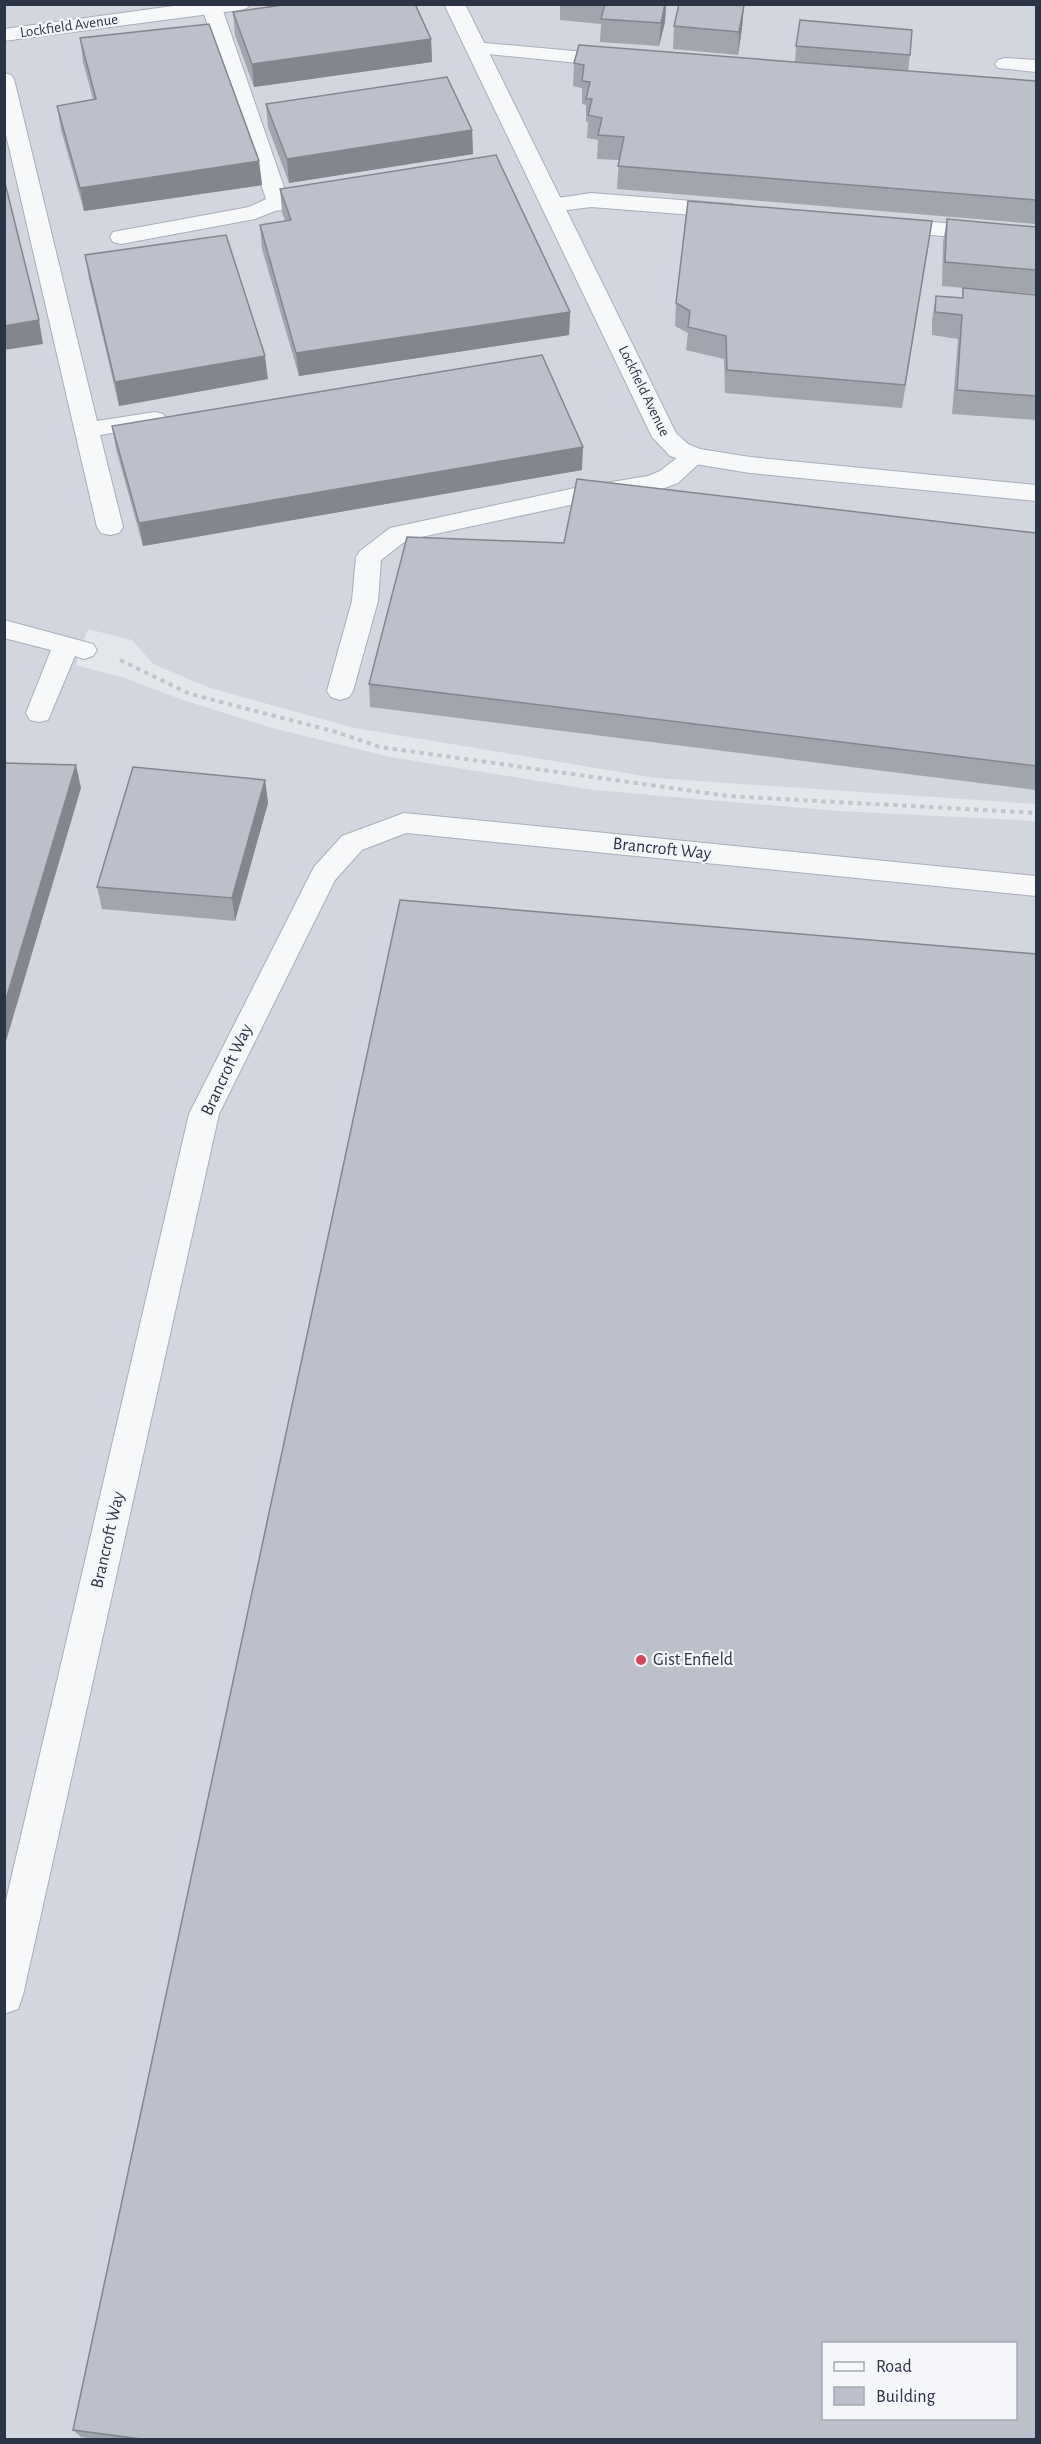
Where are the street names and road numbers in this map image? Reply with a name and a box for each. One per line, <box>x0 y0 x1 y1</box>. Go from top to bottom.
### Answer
street label: Lockfield Avenue <box>19 12 119 40</box>
street label: Lockfield Avenue <box>616 343 672 439</box>
street label: Brancroft Way <box>612 835 712 863</box>
street label: Brancroft Way <box>198 1021 256 1119</box>
street label: Brancroft Way <box>88 1490 128 1590</box>

